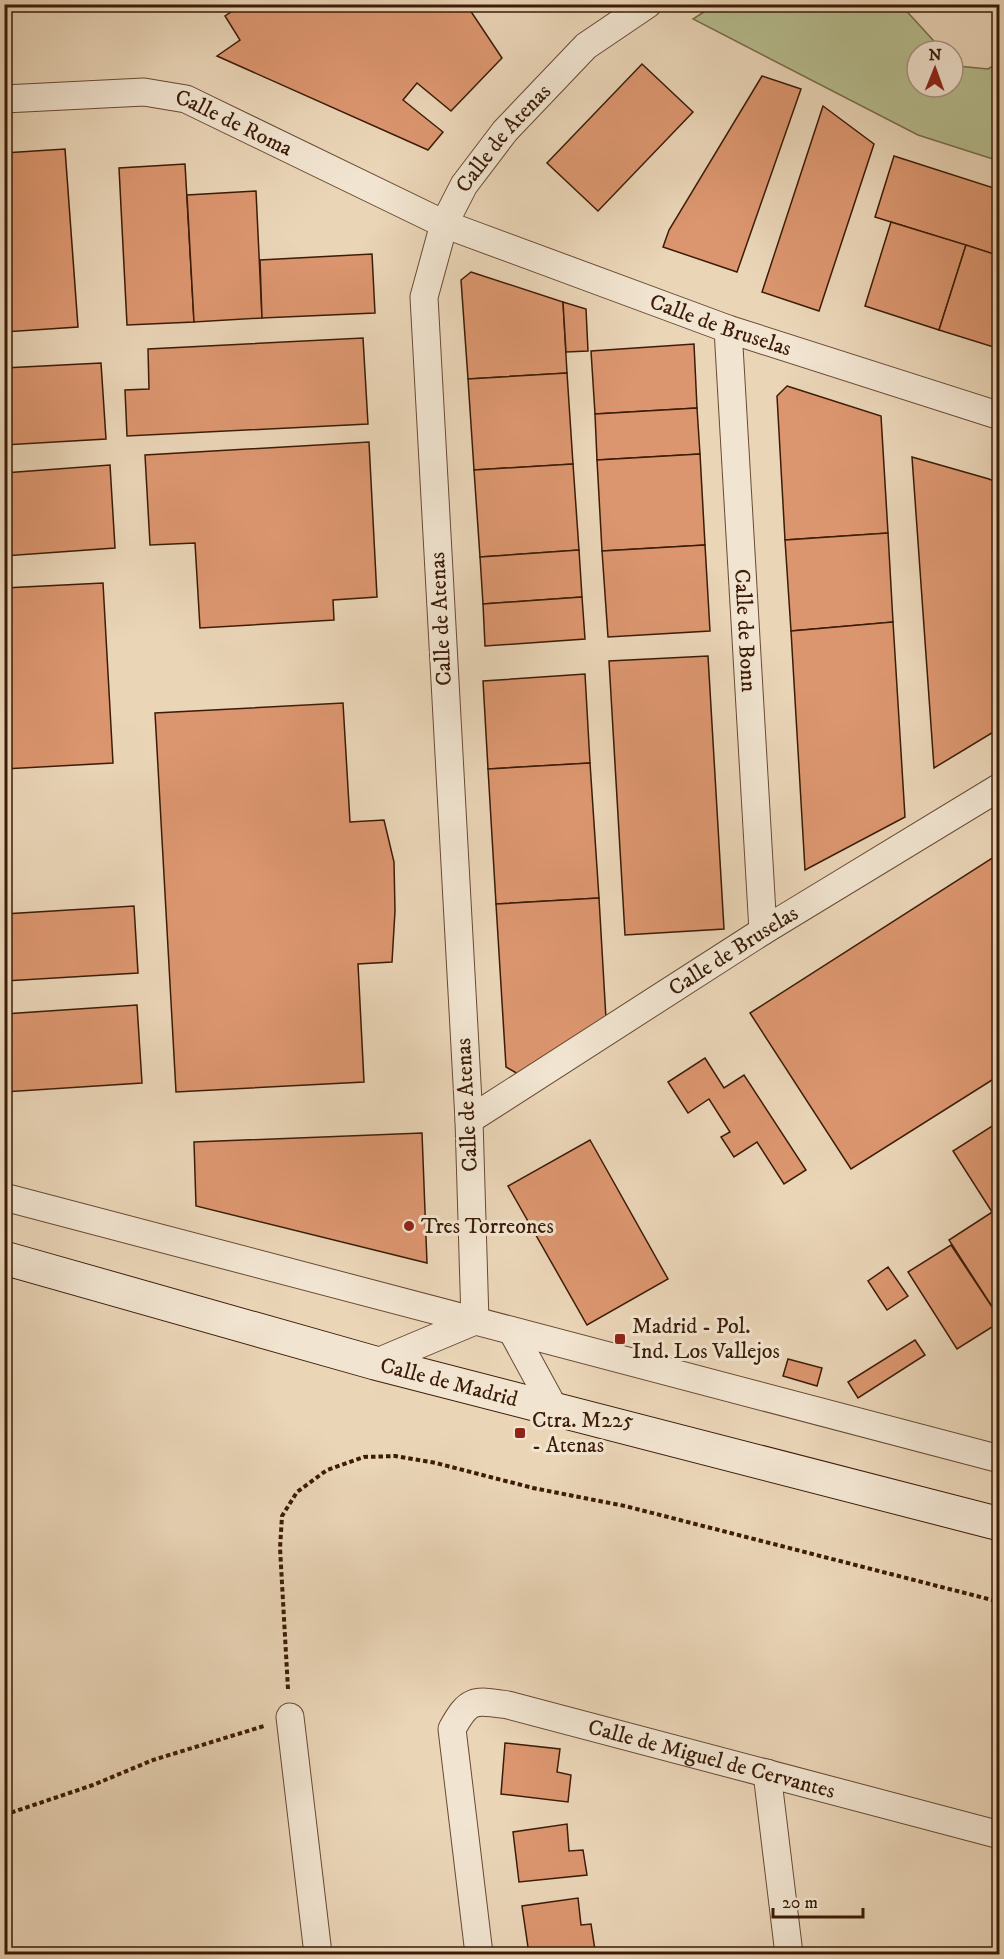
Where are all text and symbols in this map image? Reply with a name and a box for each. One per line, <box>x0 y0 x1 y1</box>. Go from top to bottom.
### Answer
north arrow <box>905 39 965 99</box>
text: N <box>929 45 942 65</box>
street label: Calle de Atenas <box>450 78 556 198</box>
street label: Calle de Roma <box>174 84 298 162</box>
street label: Calle de Bruselas <box>646 288 795 362</box>
street label: Calle de Atenas <box>424 551 458 687</box>
street label: Calle de Bonn <box>728 568 763 693</box>
street label: Calle de Bruselas <box>663 899 803 1002</box>
street label: Calle de Atenas <box>450 1037 484 1173</box>
place label: Tres Torreones <box>421 1213 554 1240</box>
marker: Tres Torreones <box>402 1219 416 1233</box>
place label: Madrid - Pol. Ind. Los Vallejos <box>632 1313 780 1365</box>
marker: Madrid - Pol. Ind. Los Vallejos <box>613 1332 627 1346</box>
street label: Calle de Madrid <box>377 1351 521 1413</box>
place label: Ctra. M225 - Atenas <box>532 1407 634 1459</box>
marker: Ctra. M225 - Atenas <box>513 1426 527 1440</box>
street label: Calle de Miguel de Cervantes <box>585 1713 838 1804</box>
scale bar <box>773 1881 863 1919</box>
text: 20 m <box>782 1892 818 1914</box>

